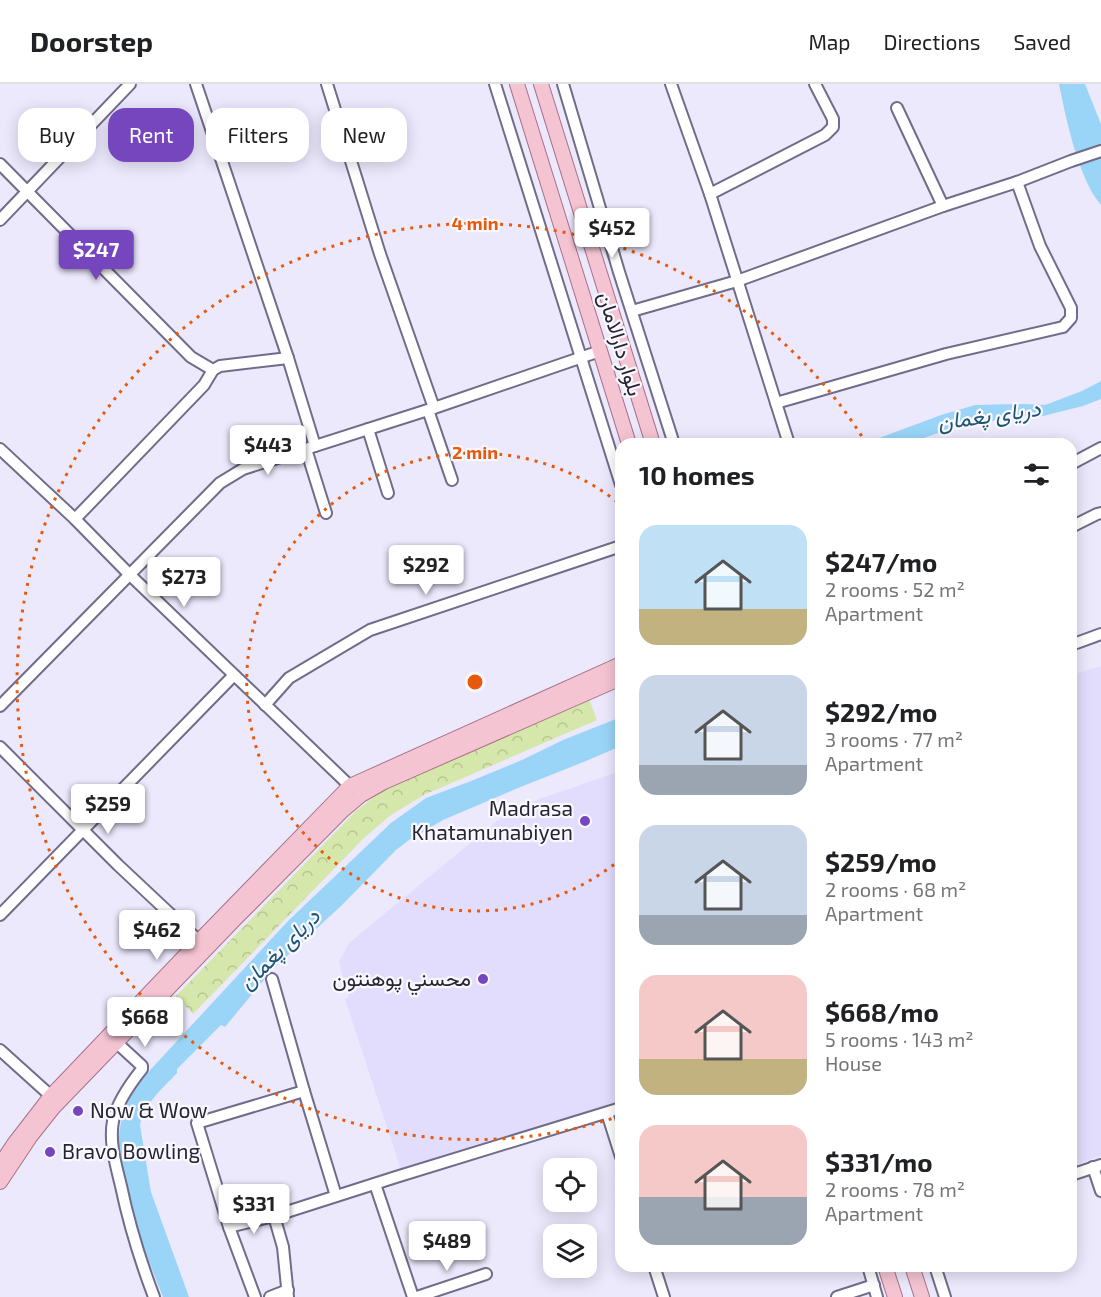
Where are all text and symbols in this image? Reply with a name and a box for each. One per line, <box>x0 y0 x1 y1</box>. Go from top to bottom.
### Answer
text: Doorstep <box>30 24 153 58</box>
text: Map <box>808 29 851 54</box>
text: Directions <box>884 29 980 54</box>
text: Saved <box>1013 29 1071 54</box>
chip: Buy <box>18 108 96 162</box>
chip: Rent <box>108 108 194 162</box>
chip: Filters <box>206 108 309 162</box>
chip: New <box>321 108 407 162</box>
pin: $452 <box>576 208 648 259</box>
text: 4 min <box>452 212 499 234</box>
text: $452 <box>589 215 636 239</box>
pin: $247 <box>60 230 132 281</box>
text: $247 <box>73 237 119 261</box>
street label: بلوار دارالامان <box>592 289 649 399</box>
water label: دریای پغمان <box>936 394 1043 437</box>
pin: $443 <box>232 425 304 476</box>
text: $443 <box>244 432 292 456</box>
text: 2 min <box>452 441 498 463</box>
icon: filters <box>1020 458 1053 491</box>
text: 10 homes <box>639 459 755 490</box>
pin: $292 <box>390 545 462 596</box>
text: $247/mo <box>825 546 937 577</box>
icon: home <box>687 549 759 621</box>
text: $292 <box>403 552 449 576</box>
pin: $273 <box>148 557 220 608</box>
text: $273 <box>161 564 207 588</box>
text: 2 rooms · 52 m² <box>825 577 965 601</box>
text: Apartment <box>825 601 923 625</box>
centre of rings <box>465 672 485 692</box>
text: $292/mo <box>825 696 937 727</box>
icon: home <box>687 699 759 771</box>
text: 3 rooms · 77 m² <box>825 727 963 751</box>
text: Apartment <box>825 751 923 775</box>
pin: $259 <box>72 784 144 835</box>
text: $259 <box>85 791 131 815</box>
place label: Madrasa Khatamunabiyen <box>412 795 573 844</box>
marker: Madrasa Khatamunabiyen <box>578 814 592 828</box>
text: $259/mo <box>825 846 937 877</box>
icon: home <box>687 849 759 921</box>
text: 2 rooms · 68 m² <box>825 877 966 901</box>
text: Apartment <box>825 901 923 925</box>
water label: دریای پغمان <box>232 902 327 996</box>
pin: $462 <box>121 910 193 961</box>
text: $462 <box>133 917 181 941</box>
place label: محسني پوهنتون <box>333 965 471 996</box>
marker: محسني پوهنتون <box>476 972 490 986</box>
text: $668/mo <box>825 996 939 1027</box>
pin: $668 <box>109 997 181 1048</box>
icon: home <box>687 999 759 1071</box>
text: $668 <box>121 1004 169 1028</box>
text: 5 rooms · 143 m² <box>825 1027 974 1051</box>
text: House <box>825 1051 882 1075</box>
place label: Now & Wow <box>90 1097 208 1122</box>
marker: Now & Wow <box>71 1104 85 1118</box>
place label: Bravo Bowling <box>62 1138 200 1163</box>
marker: Bravo Bowling <box>43 1145 57 1159</box>
text: $331/mo <box>825 1146 933 1177</box>
icon: home <box>687 1149 759 1221</box>
map controls <box>543 1158 597 1278</box>
button: locate <box>543 1158 597 1212</box>
text: 2 rooms · 78 m² <box>825 1177 965 1201</box>
pin: $331 <box>218 1184 290 1235</box>
text: $331 <box>233 1191 275 1215</box>
text: Apartment <box>825 1201 923 1225</box>
pin: $489 <box>411 1221 483 1272</box>
button: layers <box>543 1224 597 1278</box>
text: $489 <box>423 1228 471 1252</box>

